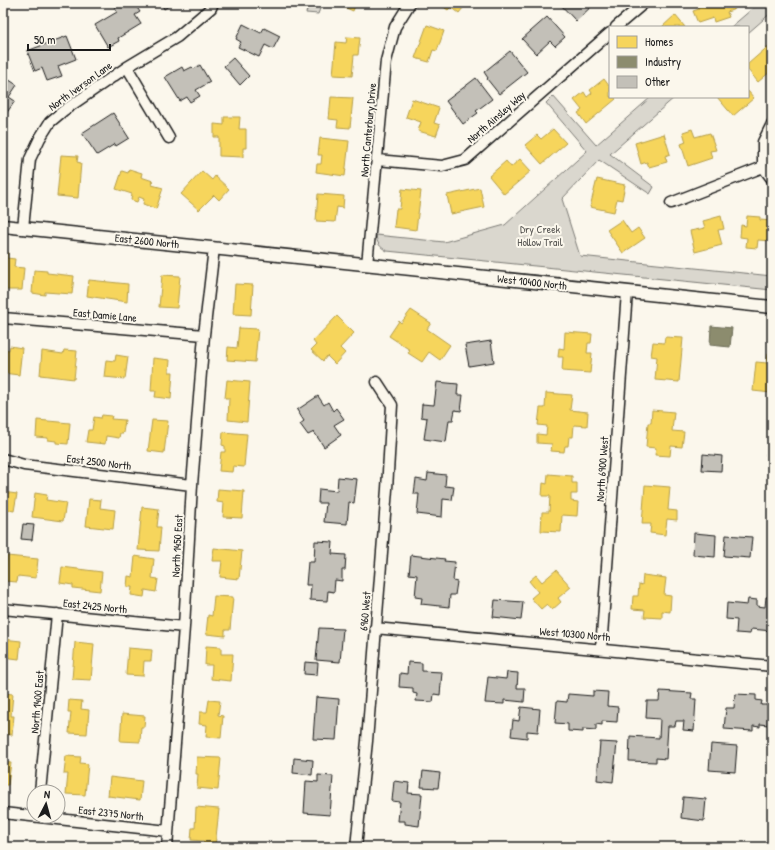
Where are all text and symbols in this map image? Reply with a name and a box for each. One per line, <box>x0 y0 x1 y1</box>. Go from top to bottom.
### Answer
scale bar <box>28 26 110 52</box>
legend <box>609 26 749 98</box>
text: 50 m <box>34 31 55 48</box>
text: Homes <box>645 33 673 50</box>
text: Industry <box>645 53 681 70</box>
street label: North Iverson Lane <box>46 58 115 114</box>
text: Other <box>645 73 671 90</box>
street label: North Canterbury Drive <box>357 82 379 178</box>
street label: North Ainsley Way <box>464 88 528 146</box>
park label: Dry Creek Hollow Trail <box>517 222 563 249</box>
street label: East 2600 North <box>114 231 180 251</box>
street label: West 10400 North <box>496 271 568 293</box>
street label: East Damie Lane <box>73 305 138 325</box>
street label: North 6900 West <box>593 436 611 502</box>
street label: East 2500 North <box>66 451 132 473</box>
street label: North 1450 East <box>168 514 186 578</box>
street label: 6960 West <box>356 591 374 631</box>
street label: East 2425 North <box>62 596 128 616</box>
street label: West 10300 North <box>539 624 611 644</box>
street label: North 1400 East <box>27 670 47 734</box>
north arrow <box>26 784 66 824</box>
text: N <box>43 787 51 801</box>
street label: East 2375 North <box>78 803 145 823</box>

